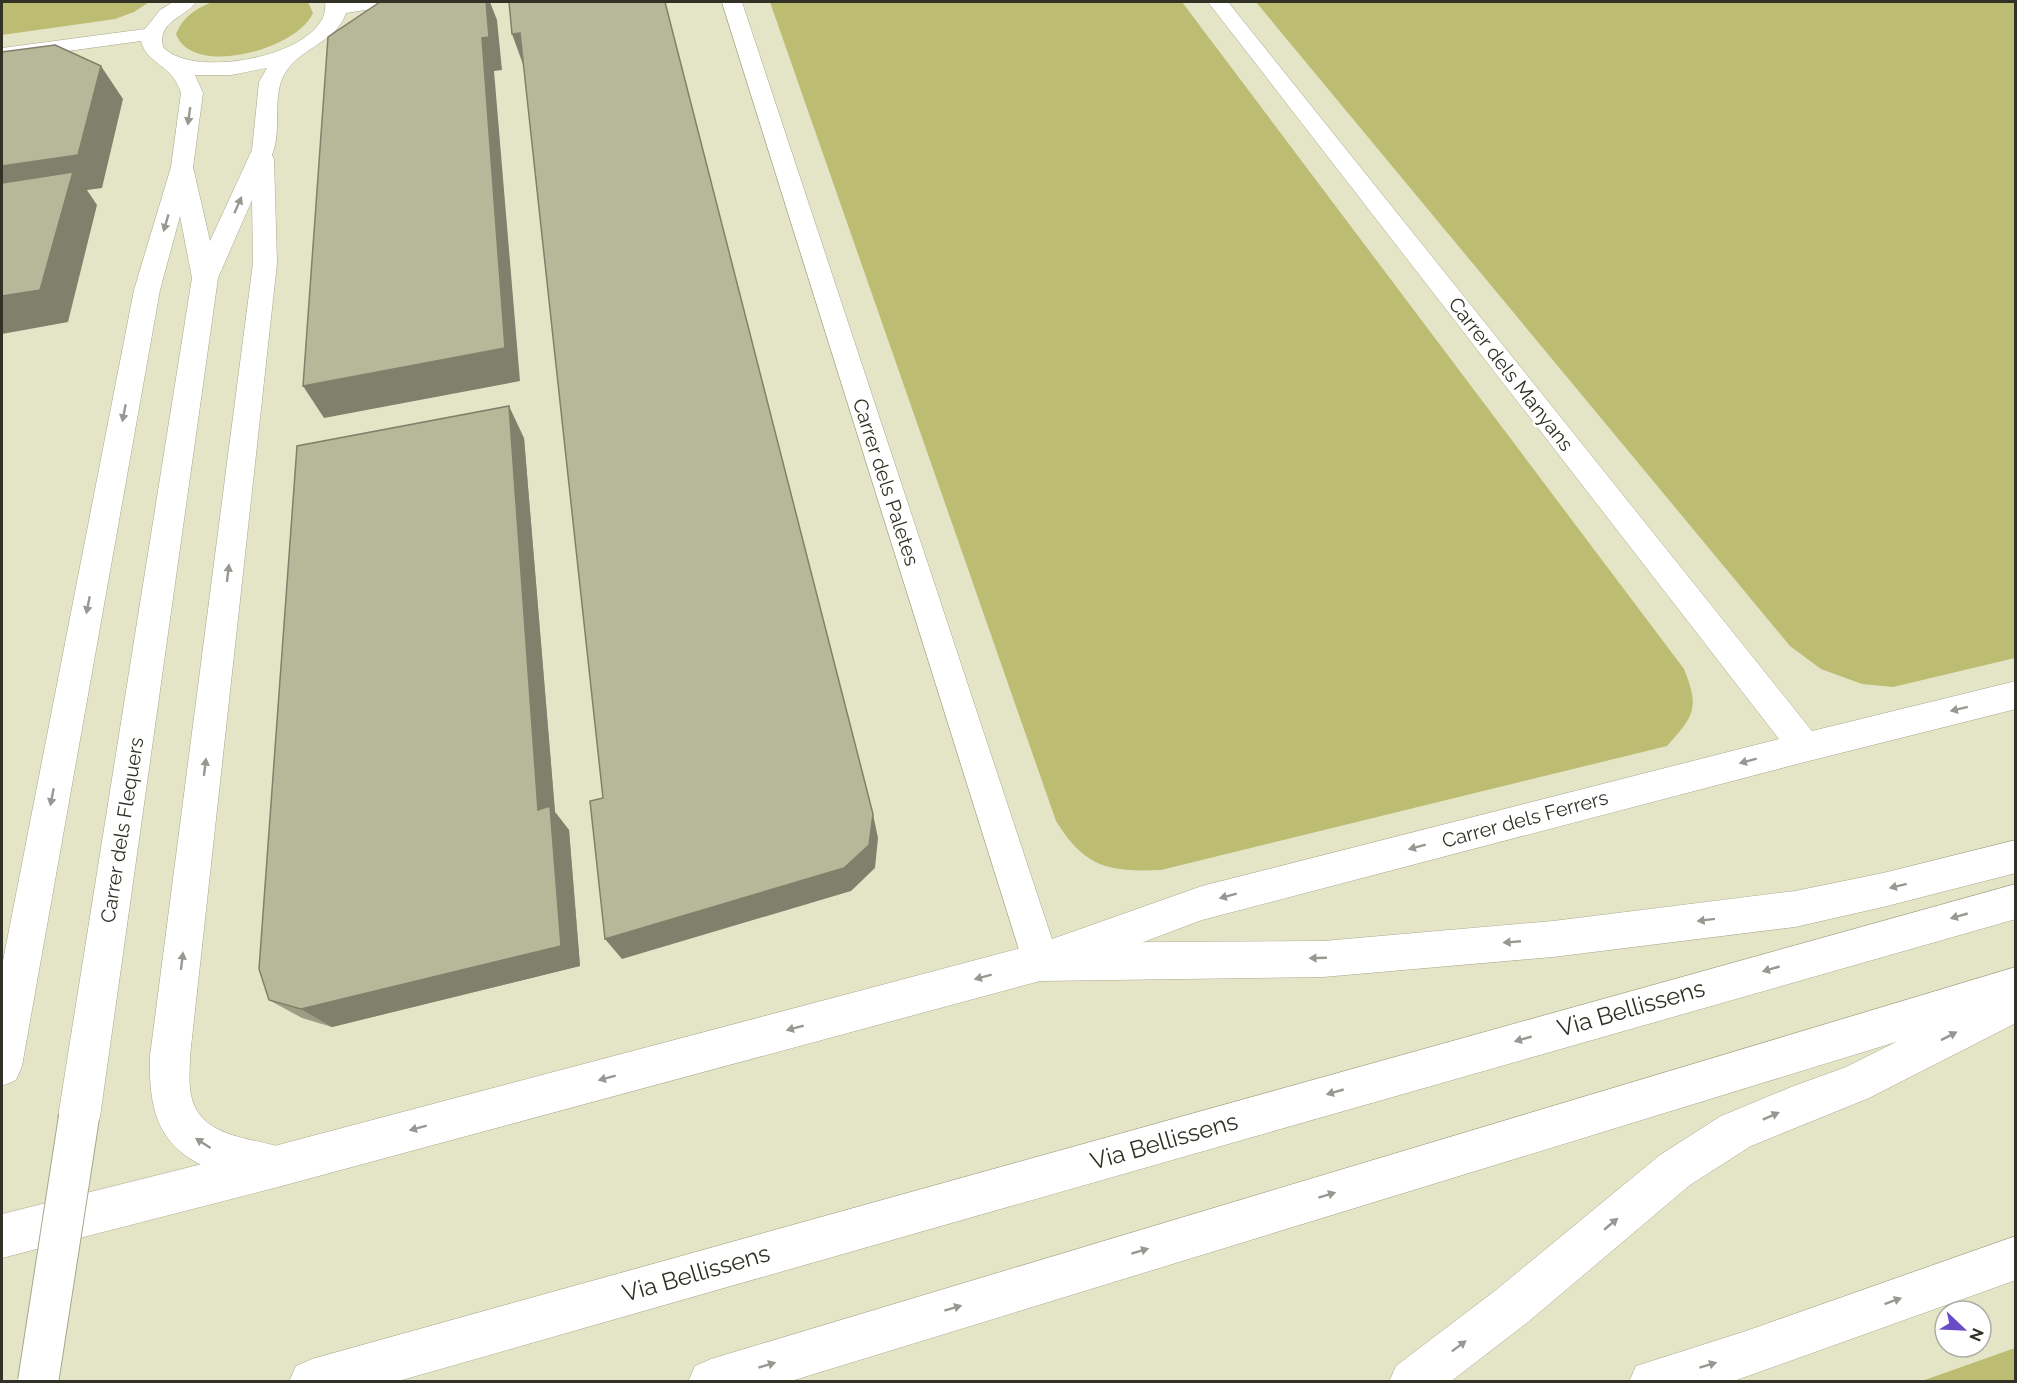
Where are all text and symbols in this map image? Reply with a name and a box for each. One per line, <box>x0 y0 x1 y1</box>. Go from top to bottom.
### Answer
one-way arrow <box>184 107 193 126</box>
one-way arrow <box>233 196 243 214</box>
one-way arrow <box>161 214 170 232</box>
street label: Carrer dels Manyans <box>1443 292 1579 456</box>
street label: Carrer dels Paletes <box>848 395 924 569</box>
one-way arrow <box>119 404 128 423</box>
one-way arrow <box>223 564 233 583</box>
one-way arrow <box>83 596 92 615</box>
one-way arrow <box>1949 704 1968 714</box>
street label: Carrer dels Flequers <box>95 735 149 925</box>
one-way arrow <box>200 757 210 776</box>
one-way arrow <box>1739 757 1757 767</box>
street label: Carrer dels Ferrers <box>1439 785 1611 853</box>
one-way arrow <box>47 787 56 806</box>
one-way arrow <box>1408 843 1426 853</box>
one-way arrow <box>1889 882 1907 892</box>
one-way arrow <box>1219 892 1237 902</box>
one-way arrow <box>1950 912 1968 922</box>
one-way arrow <box>1696 915 1715 924</box>
one-way arrow <box>1503 937 1522 947</box>
one-way arrow <box>177 951 186 970</box>
one-way arrow <box>1308 954 1327 963</box>
one-way arrow <box>1762 965 1780 974</box>
one-way arrow <box>974 973 992 982</box>
street label: Via Bellissens <box>1554 973 1708 1043</box>
one-way arrow <box>786 1023 804 1033</box>
one-way arrow <box>1940 1031 1958 1041</box>
one-way arrow <box>1514 1035 1532 1044</box>
one-way arrow <box>598 1074 616 1083</box>
one-way arrow <box>1326 1088 1344 1097</box>
street label: Via Bellissens <box>1087 1106 1241 1176</box>
one-way arrow <box>1763 1111 1780 1120</box>
one-way arrow <box>409 1124 427 1134</box>
one-way arrow <box>194 1137 211 1148</box>
one-way arrow <box>1318 1190 1336 1199</box>
one-way arrow <box>1603 1218 1618 1231</box>
street label: Via Bellissens <box>619 1238 773 1308</box>
one-way arrow <box>1131 1246 1149 1255</box>
one-way arrow <box>1884 1296 1902 1306</box>
north arrow <box>1933 1299 1993 1359</box>
one-way arrow <box>944 1303 962 1312</box>
text: N <box>1965 1325 1987 1344</box>
one-way arrow <box>1450 1340 1466 1352</box>
one-way arrow <box>758 1359 776 1369</box>
one-way arrow <box>1699 1360 1717 1369</box>

